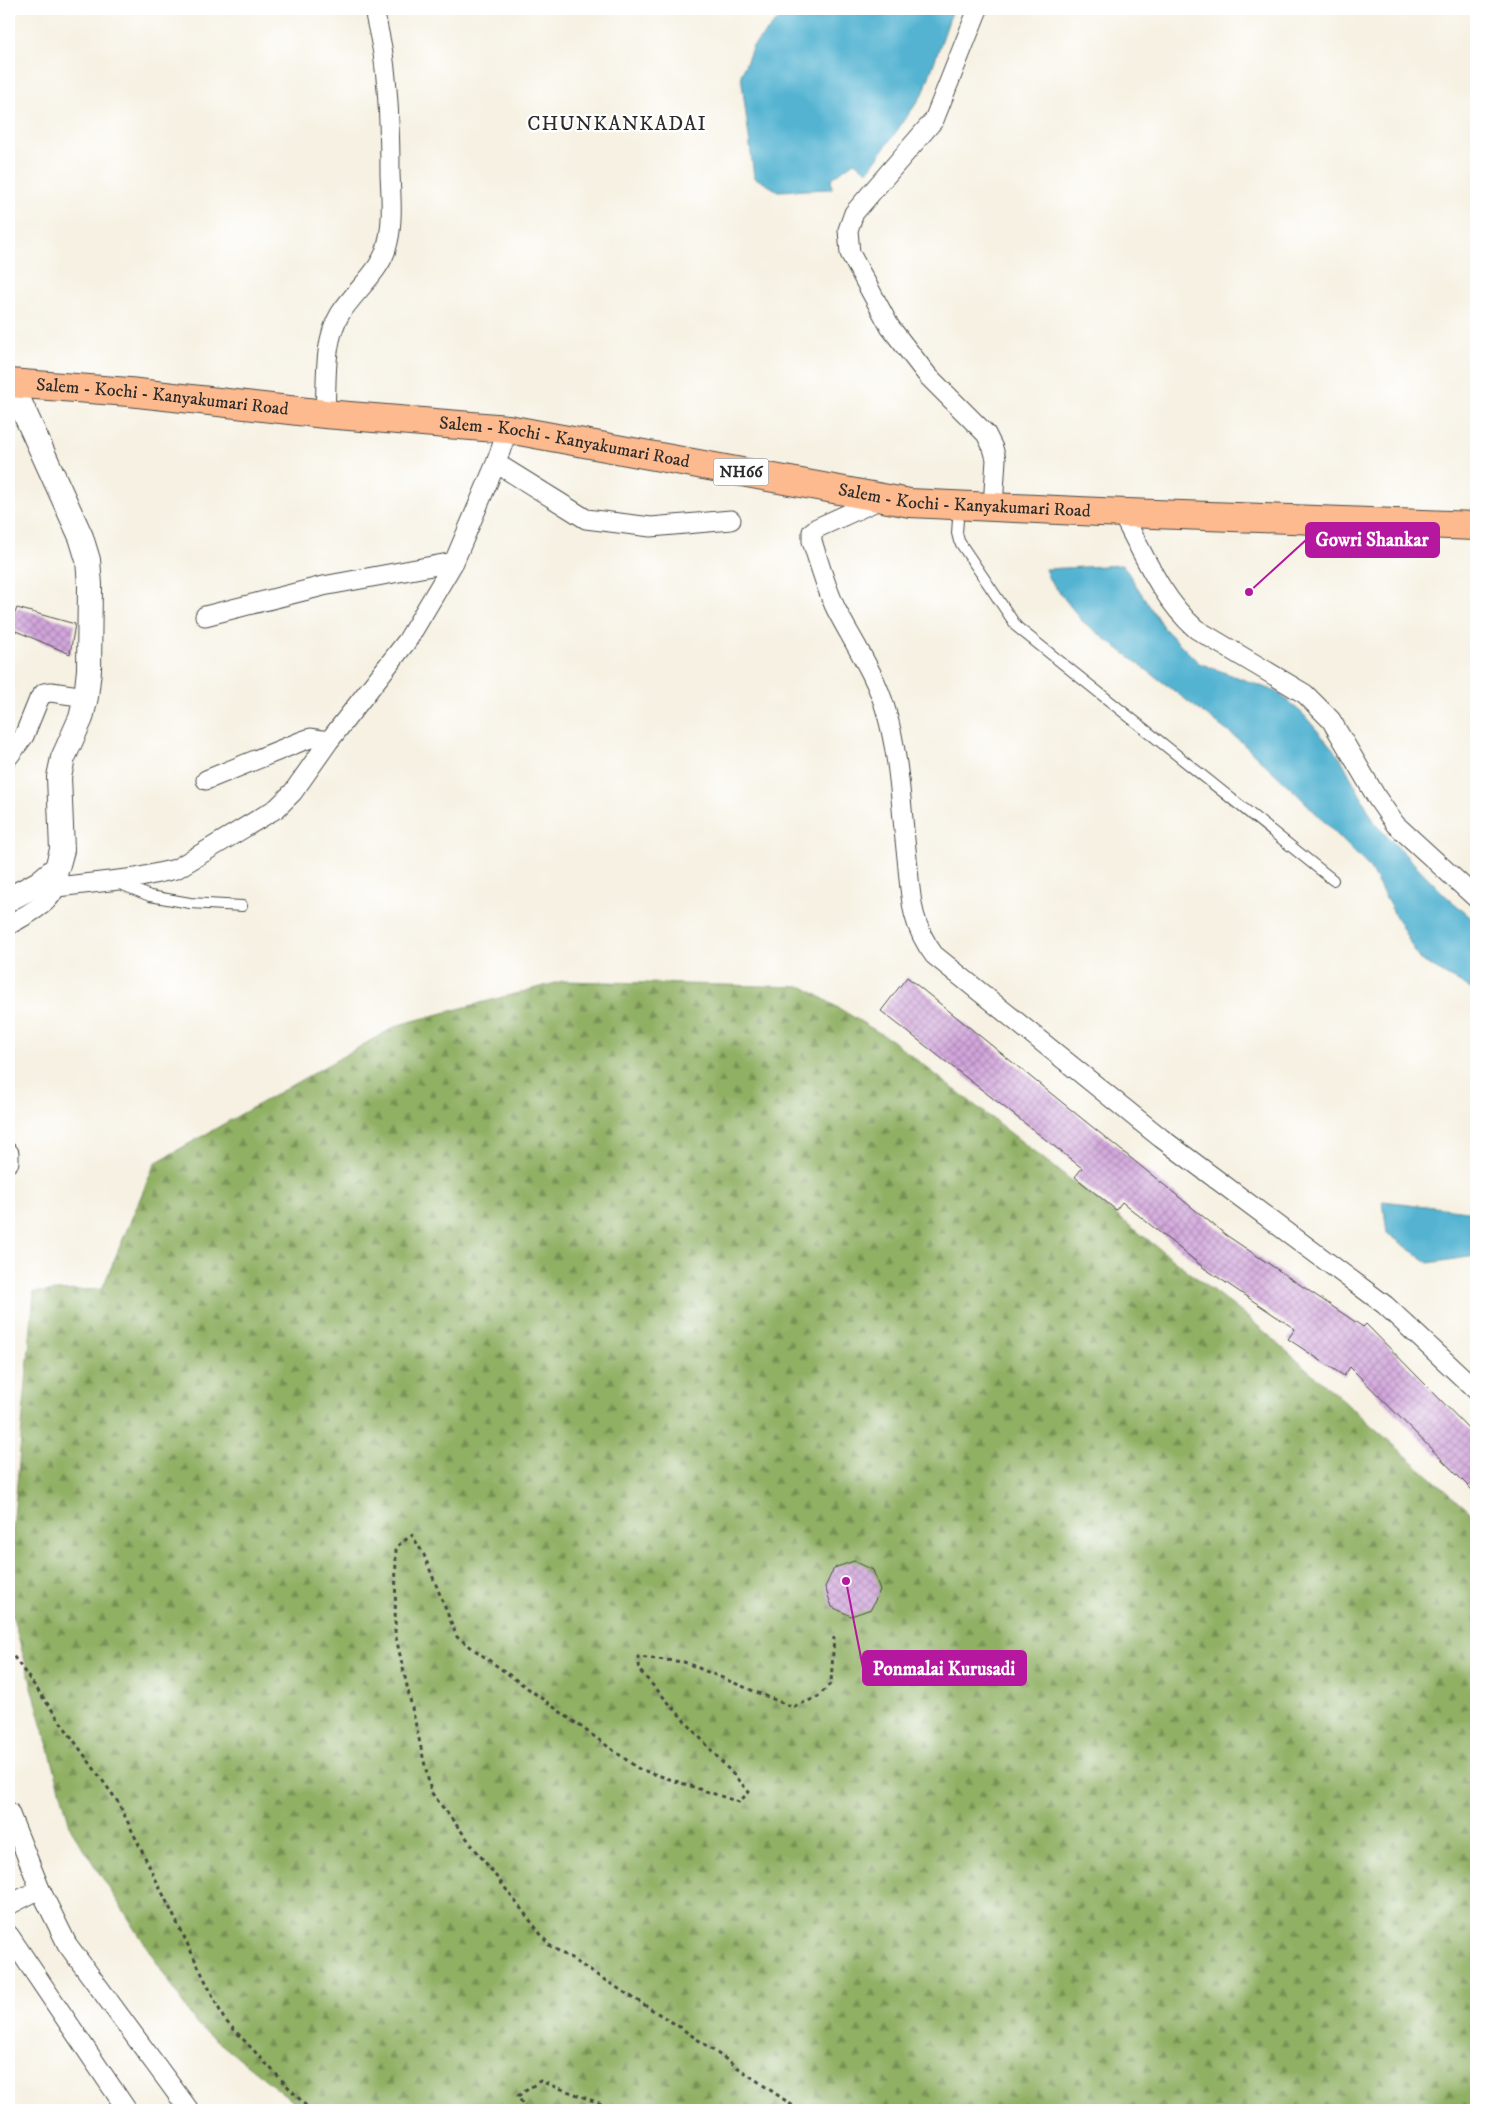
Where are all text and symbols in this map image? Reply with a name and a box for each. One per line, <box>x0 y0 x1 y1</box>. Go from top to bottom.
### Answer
district label: CHUNKANKADAI <box>527 112 707 137</box>
street label: Salem - Kochi - Kanyakumari Road <box>35 374 290 421</box>
street label: Salem - Kochi - Kanyakumari Road <box>438 412 692 473</box>
road number: NH66 <box>714 458 768 486</box>
street label: Salem - Kochi - Kanyakumari Road <box>836 479 1091 523</box>
callout: Gowri Shankar <box>1306 523 1439 557</box>
text: Gowri Shankar <box>1315 529 1430 552</box>
callout: Ponmalai Kurusadi <box>863 1651 1026 1685</box>
text: Ponmalai Kurusadi <box>873 1658 1015 1681</box>

